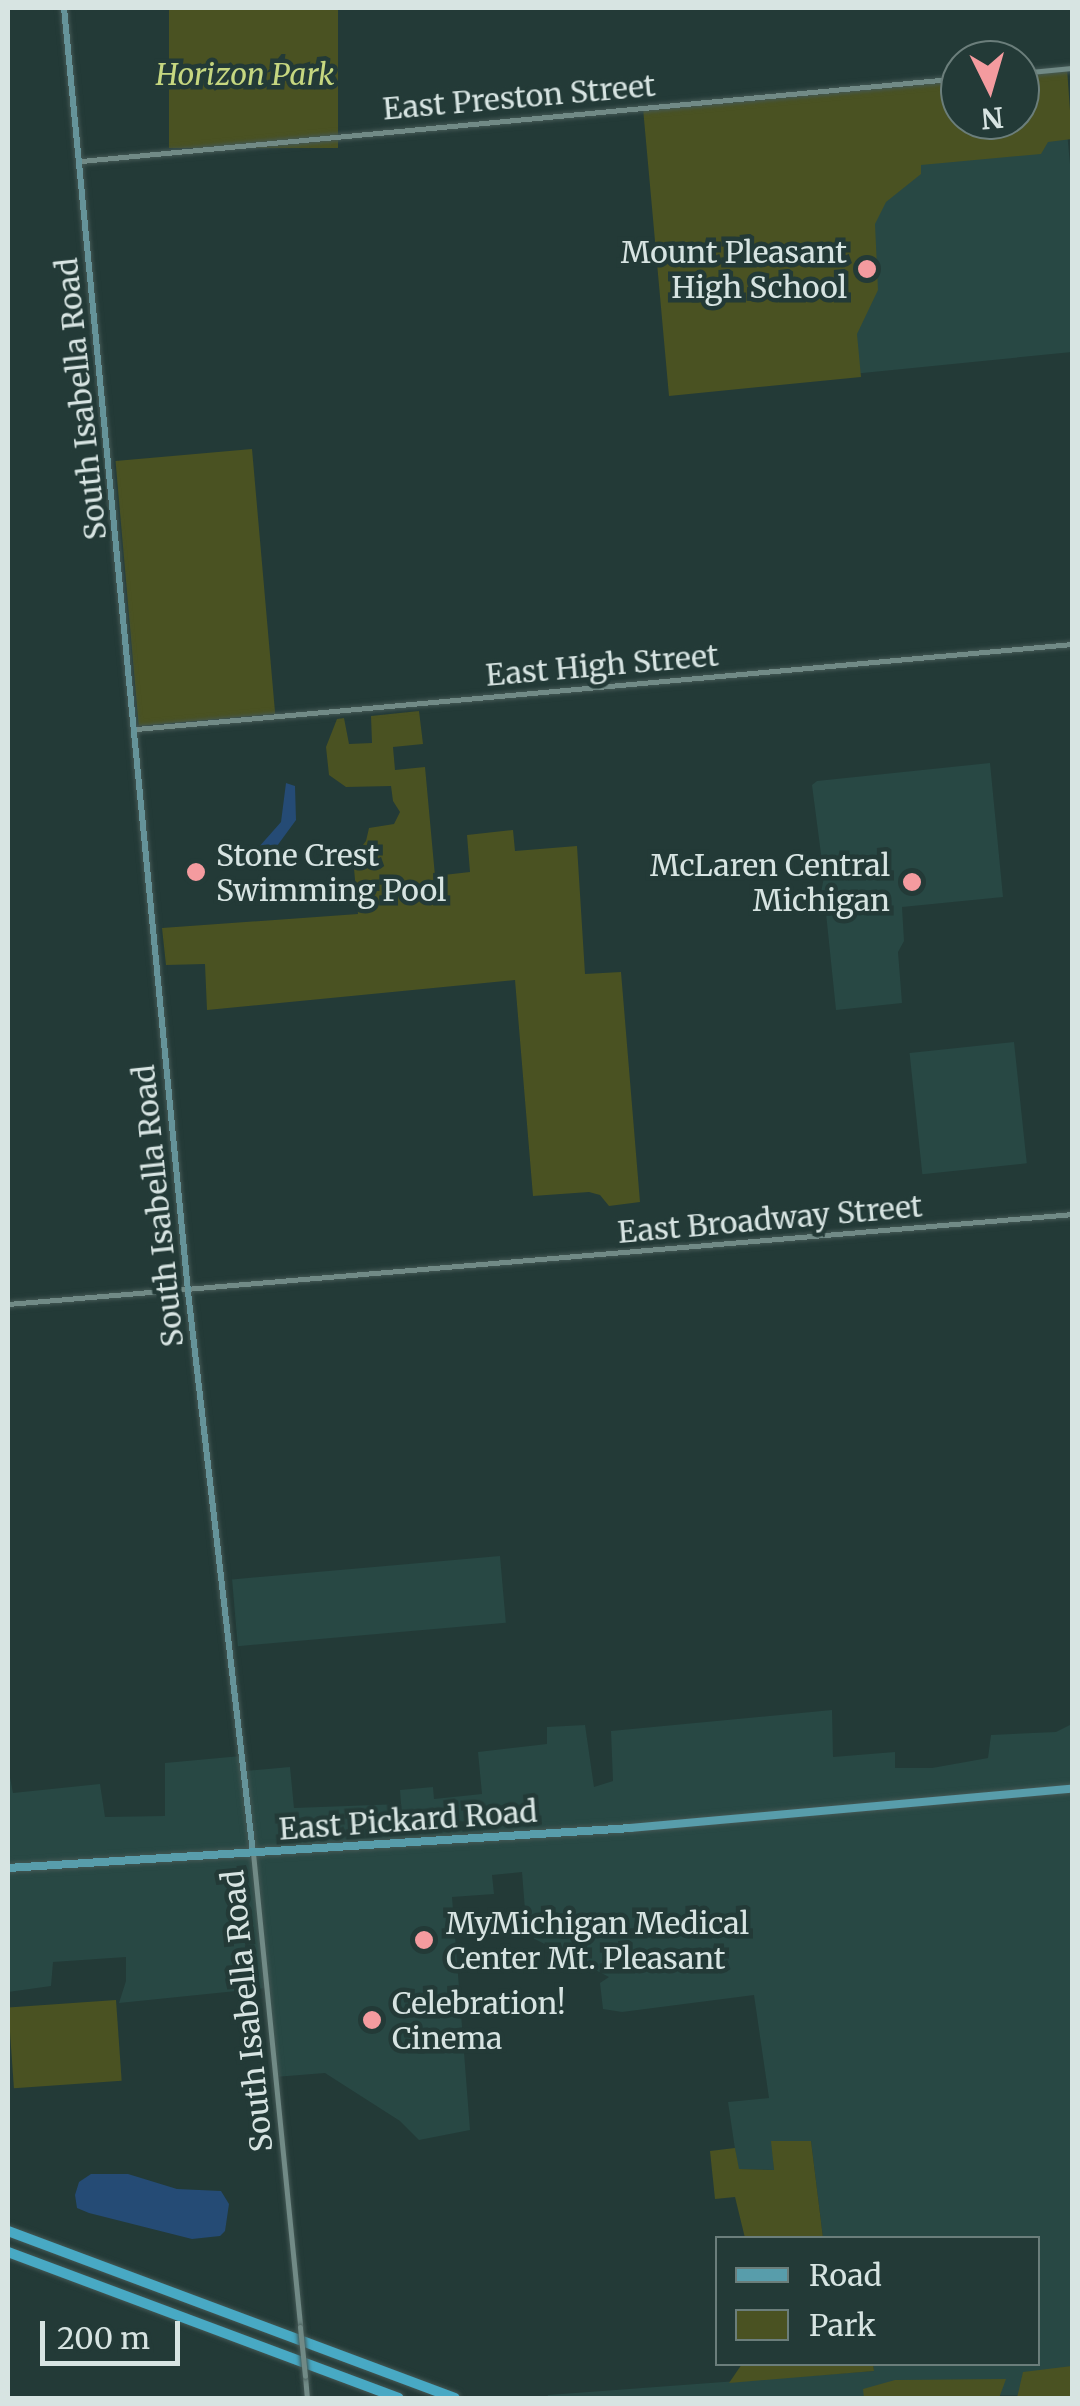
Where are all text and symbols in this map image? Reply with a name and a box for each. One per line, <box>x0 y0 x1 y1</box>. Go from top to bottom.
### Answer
north arrow <box>940 40 1040 140</box>
park label: Horizon Park <box>156 56 334 92</box>
street label: East Preston Street <box>381 67 657 127</box>
text: N <box>980 99 1005 137</box>
place label: Mount Pleasant High School <box>621 234 847 304</box>
street label: South Isabella Road <box>48 256 114 542</box>
marker: Mount Pleasant High School <box>856 258 878 280</box>
street label: East High Street <box>484 637 720 693</box>
place label: Stone Crest Swimming Pool <box>216 837 446 908</box>
place label: McLaren Central Michigan <box>650 847 890 918</box>
marker: Stone Crest Swimming Pool <box>185 861 207 883</box>
marker: McLaren Central Michigan <box>899 869 925 895</box>
street label: South Isabella Road <box>125 1063 191 1349</box>
street label: East Broadway Street <box>616 1188 924 1250</box>
street label: East Pickard Road <box>278 1793 538 1847</box>
street label: South Isabella Road <box>214 1868 280 2154</box>
place label: MyMichigan Medical Center Mt. Pleasant <box>446 1905 749 1976</box>
marker: MyMichigan Medical Center Mt. Pleasant <box>411 1927 437 1953</box>
place label: Celebration! Cinema <box>392 1985 566 2056</box>
marker: Celebration! Cinema <box>361 2009 383 2031</box>
legend <box>715 2236 1040 2366</box>
text: Road <box>809 2256 882 2294</box>
scale bar <box>45 2301 185 2363</box>
text: Park <box>809 2306 876 2344</box>
text: 200 m <box>57 2319 150 2357</box>

